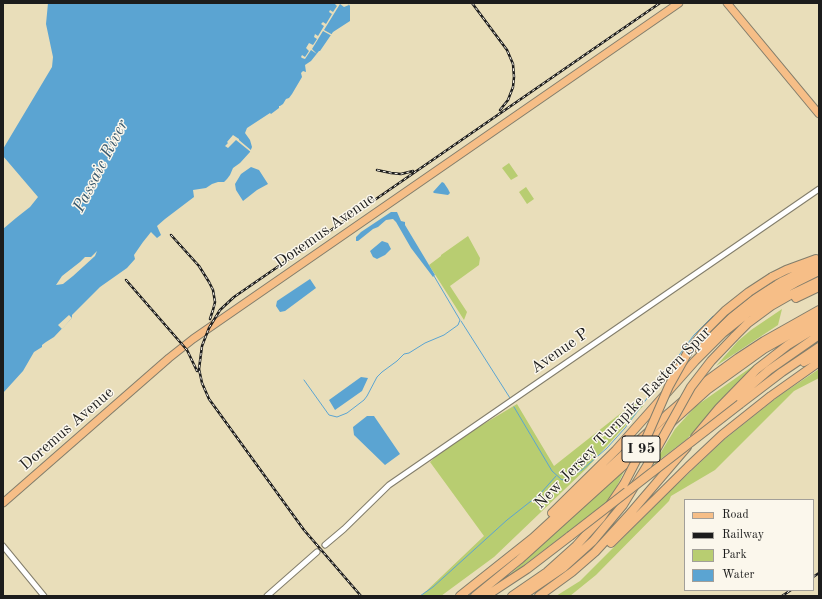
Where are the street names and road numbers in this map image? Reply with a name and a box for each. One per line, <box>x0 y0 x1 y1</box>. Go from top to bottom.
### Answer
street label: Doremus Avenue <box>271 189 379 273</box>
street label: New Jersey Turnpike Eastern Spur <box>531 323 715 513</box>
street label: Avenue P <box>527 324 593 378</box>
street label: Doremus Avenue <box>16 383 118 475</box>
road number: I 95 <box>622 436 660 462</box>

